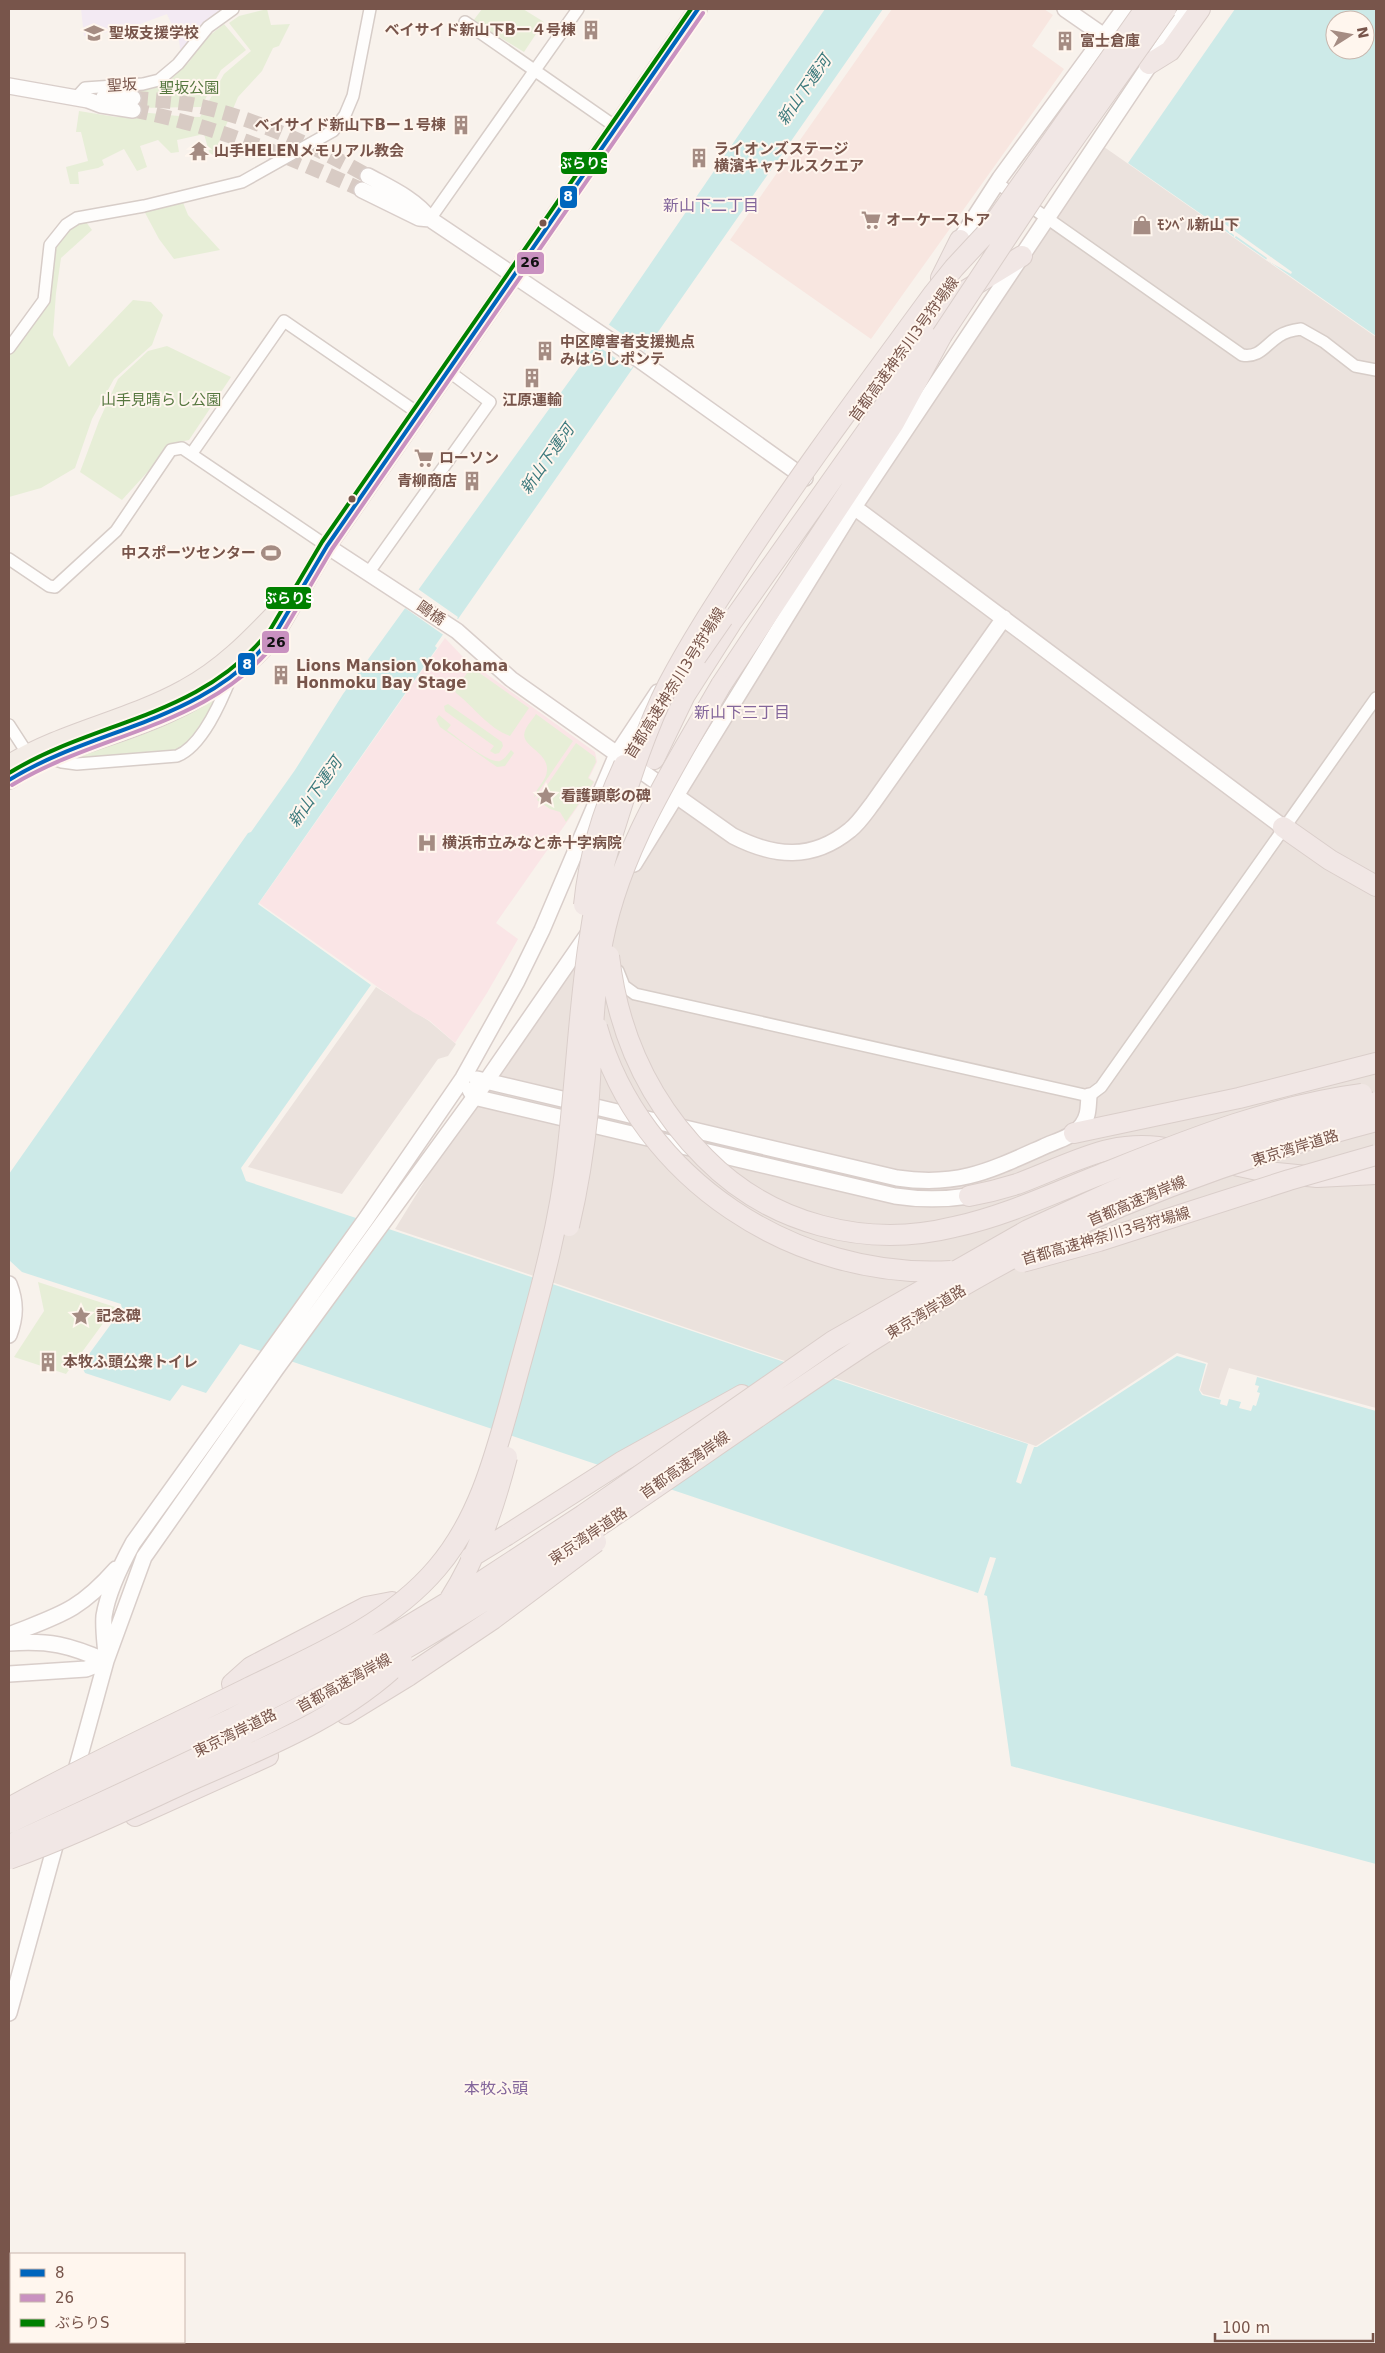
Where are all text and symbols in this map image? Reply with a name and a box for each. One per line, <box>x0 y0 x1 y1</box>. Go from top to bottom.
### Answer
north arrow <box>1325 10 1375 60</box>
building icon: ベイサイド新山下Bー４号棟 <box>580 19 602 41</box>
place label: ベイサイド新山下Bー４号棟 <box>385 21 576 39</box>
school or university icon: 聖坂支援学校 <box>83 22 105 44</box>
place label: 聖坂支援学校 <box>109 24 199 42</box>
text: N <box>1354 25 1372 40</box>
building icon: 富士倉庫 <box>1054 30 1076 52</box>
place label: 富士倉庫 <box>1080 32 1140 50</box>
water label: 新山下運河 <box>773 49 836 128</box>
street label: 聖坂 <box>107 75 137 95</box>
park label: 聖坂公園 <box>159 79 219 97</box>
building icon: ベイサイド新山下Bー１号棟 <box>450 114 472 136</box>
place label: ベイサイド新山下Bー１号棟 <box>255 116 446 134</box>
temple icon: 山手HELENメモリアル教会 <box>188 140 210 162</box>
place label: ライオンズステージ 横濱キャナルスクエア <box>714 140 864 175</box>
place label: 山手HELENメモリアル教会 <box>214 142 404 160</box>
building icon: ライオンズステージ 横濱キャナルスクエア <box>688 147 710 169</box>
line badge: ぶらりS <box>560 151 608 175</box>
text: ぶらりS <box>558 155 610 171</box>
line badge: 8 <box>559 185 578 209</box>
text: 8 <box>563 188 573 204</box>
district label: 新山下二丁目 <box>663 196 759 215</box>
supermarket icon: オーケーストア <box>860 209 882 231</box>
place label: オーケーストア <box>886 211 990 229</box>
shop icon: ﾓﾝﾍﾞﾙ新山下 <box>1131 214 1153 236</box>
place label: ﾓﾝﾍﾞﾙ新山下 <box>1157 216 1240 234</box>
unlabelled marker <box>538 218 548 228</box>
line badge: 26 <box>516 251 545 275</box>
text: 26 <box>520 254 540 270</box>
street label: 首都高速神奈川3号狩場線 <box>845 273 963 425</box>
place label: 中区障害者支援拠点 みはらしポンテ <box>560 333 695 368</box>
building icon: 中区障害者支援拠点 みはらしポンテ <box>534 340 556 362</box>
building icon: 江原運輸 <box>521 367 543 389</box>
park label: 山手見晴らし公園 <box>101 391 221 409</box>
place label: 江原運輸 <box>502 391 562 409</box>
water label: 新山下運河 <box>516 418 579 497</box>
supermarket icon: ローソン <box>413 447 435 469</box>
place label: ローソン <box>439 449 499 467</box>
building icon: 青柳商店 <box>461 470 483 492</box>
place label: 青柳商店 <box>397 472 457 490</box>
unlabelled marker <box>347 494 357 504</box>
sports icon: 中スポーツセンター <box>260 542 282 564</box>
place label: 中スポーツセンター <box>121 544 256 562</box>
line badge: ぶらりS <box>265 586 312 610</box>
text: ぶらりS <box>263 590 315 606</box>
street label: 鷗橋 <box>414 597 448 629</box>
street label: 首都高速神奈川3号狩場線 <box>621 604 729 762</box>
line badge: 26 <box>261 630 290 654</box>
text: 26 <box>266 634 286 650</box>
line badge: 8 <box>237 652 256 676</box>
text: 8 <box>242 656 252 672</box>
place label: Lions Mansion Yokohama Honmoku Bay Stage <box>296 657 508 692</box>
building icon: Lions Mansion Yokohama Honmoku Bay Stage <box>270 664 292 686</box>
district label: 新山下三丁目 <box>694 703 790 722</box>
water label: 新山下運河 <box>284 751 347 830</box>
place icon: 看護顕彰の碑 <box>535 785 557 807</box>
place label: 看護顕彰の碑 <box>561 787 651 805</box>
hospital icon: 横浜市立みなと赤十字病院 <box>416 832 438 854</box>
place label: 横浜市立みなと赤十字病院 <box>442 834 622 852</box>
street label: 東京湾岸道路 <box>1249 1126 1341 1170</box>
street label: 首都高速湾岸線 <box>1085 1172 1189 1230</box>
street label: 首都高速神奈川3号狩場線 <box>1020 1203 1192 1269</box>
street label: 東京湾岸道路 <box>883 1281 969 1343</box>
place icon: 記念碑 <box>70 1305 92 1327</box>
place label: 記念碑 <box>96 1307 141 1325</box>
building icon: 本牧ふ頭公衆トイレ <box>37 1351 59 1373</box>
place label: 本牧ふ頭公衆トイレ <box>63 1353 198 1371</box>
street label: 首都高速湾岸線 <box>637 1428 733 1502</box>
street label: 東京湾岸道路 <box>546 1503 630 1569</box>
street label: 首都高速湾岸線 <box>294 1650 394 1716</box>
street label: 東京湾岸道路 <box>191 1705 279 1761</box>
district label: 本牧ふ頭 <box>464 2079 528 2098</box>
legend <box>10 2253 185 2343</box>
text: 8 <box>55 2264 65 2282</box>
text: 26 <box>55 2289 74 2307</box>
scale bar <box>1215 2310 1372 2342</box>
text: ぶらりS <box>55 2314 110 2332</box>
text: 100 m <box>1222 2319 1270 2337</box>

